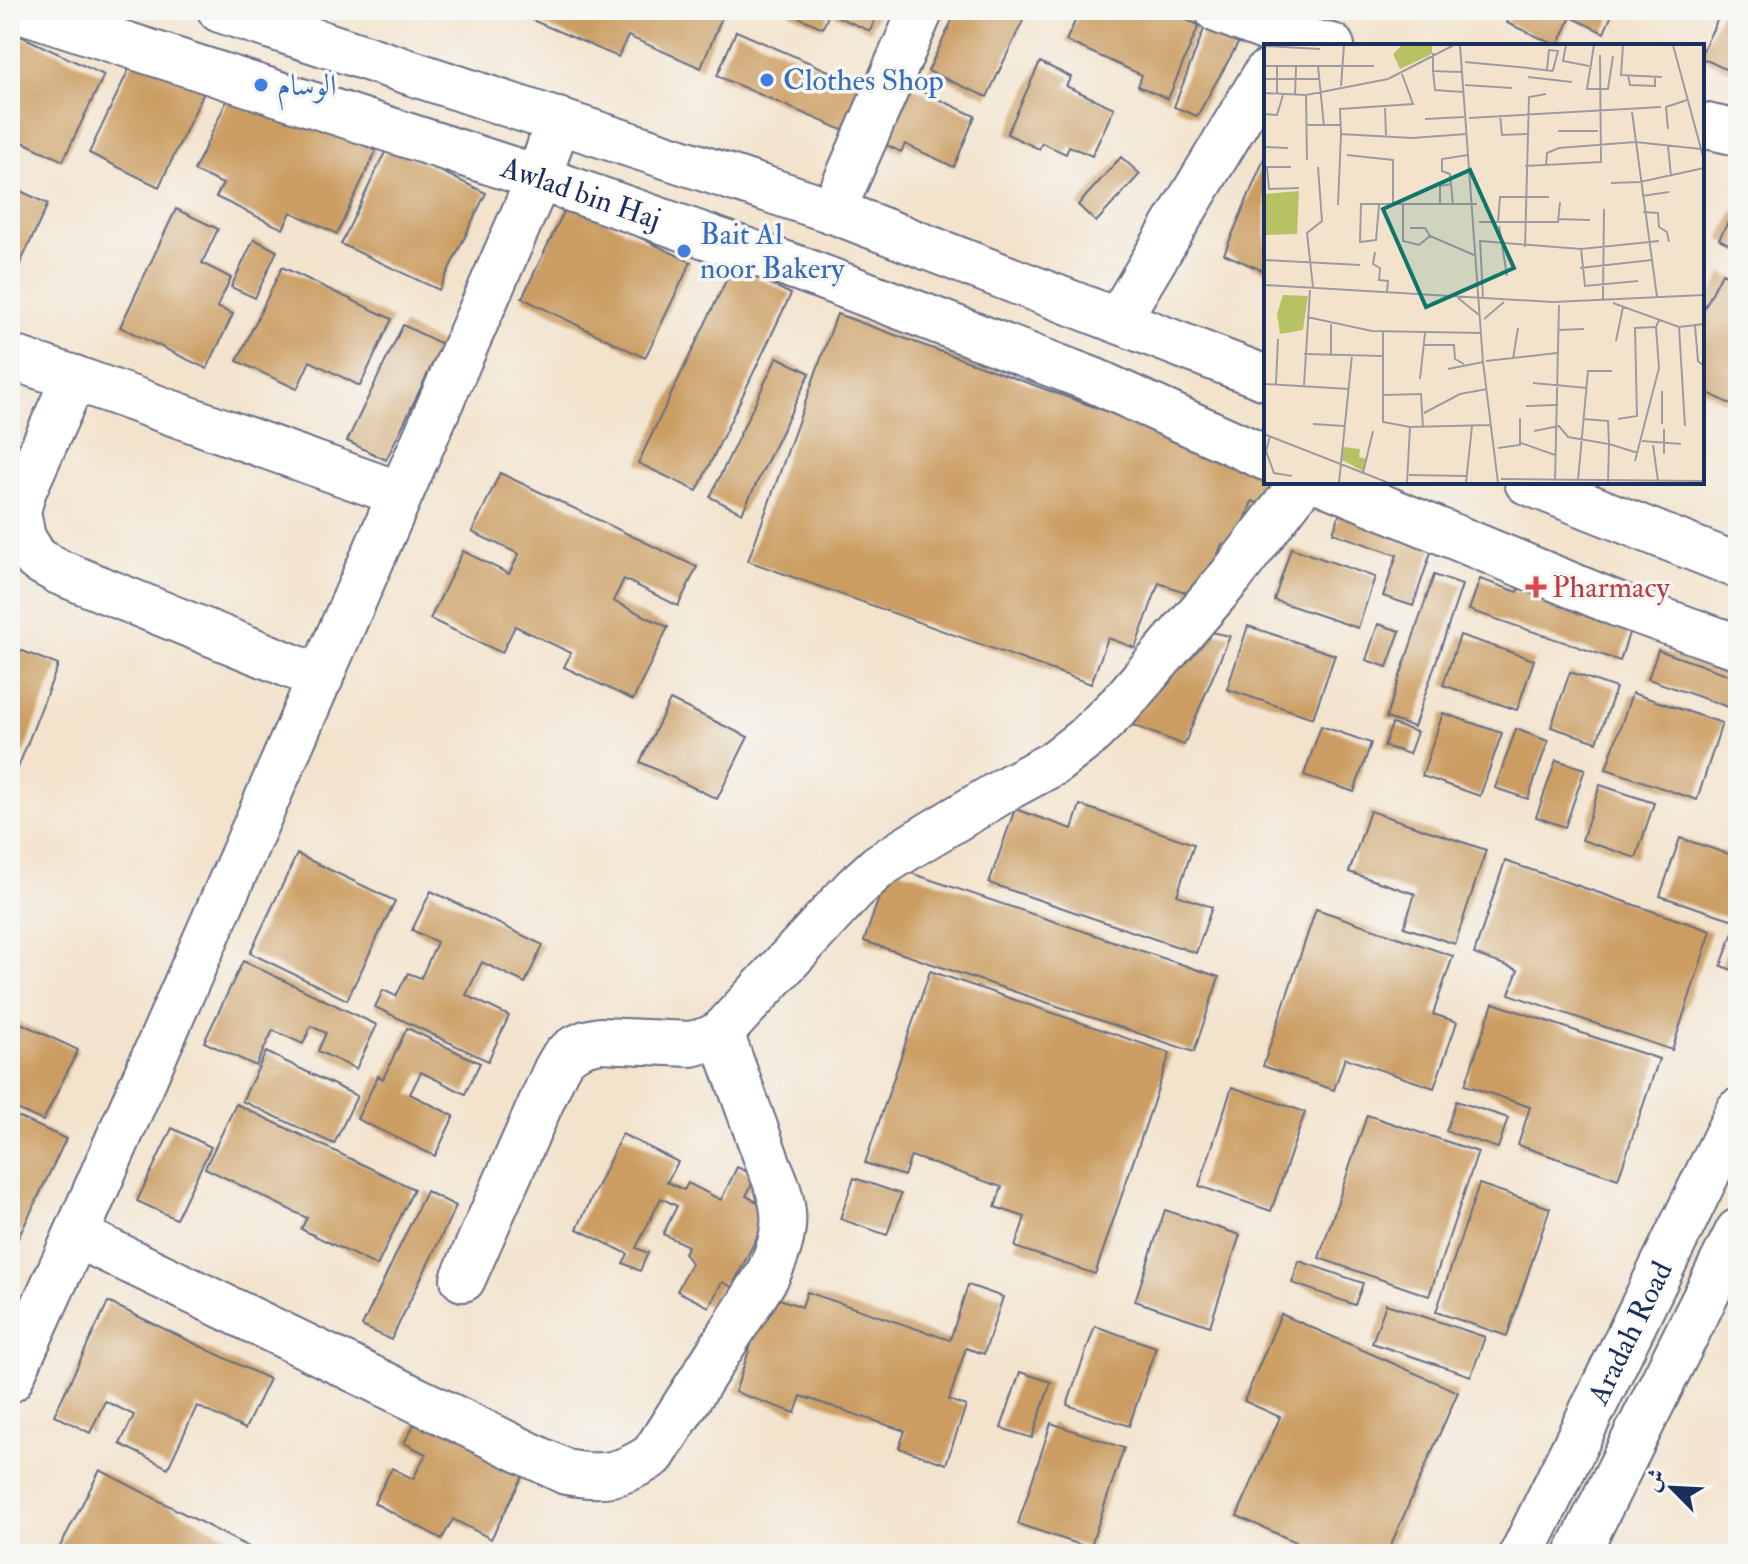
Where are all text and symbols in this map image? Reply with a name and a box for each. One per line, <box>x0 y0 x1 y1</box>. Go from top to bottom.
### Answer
inset map <box>1264 44 1704 484</box>
place label: Clothes Shop <box>783 62 944 99</box>
place label: الوسام <box>277 67 337 111</box>
marker: Clothes Shop <box>758 71 776 89</box>
marker: الوسام <box>252 76 270 94</box>
street label: Awlad bin Haj <box>496 148 666 237</box>
place label: Bait Al noor Bakery <box>700 216 845 287</box>
marker: Bait Al noor Bakery <box>675 242 693 260</box>
place label: Pharmacy <box>1552 569 1671 606</box>
marker: Pharmacy <box>1527 578 1545 596</box>
street label: Aradah Road <box>1579 1255 1680 1411</box>
north arrow <box>1632 1448 1712 1528</box>
text: ش <box>1637 1465 1672 1496</box>

